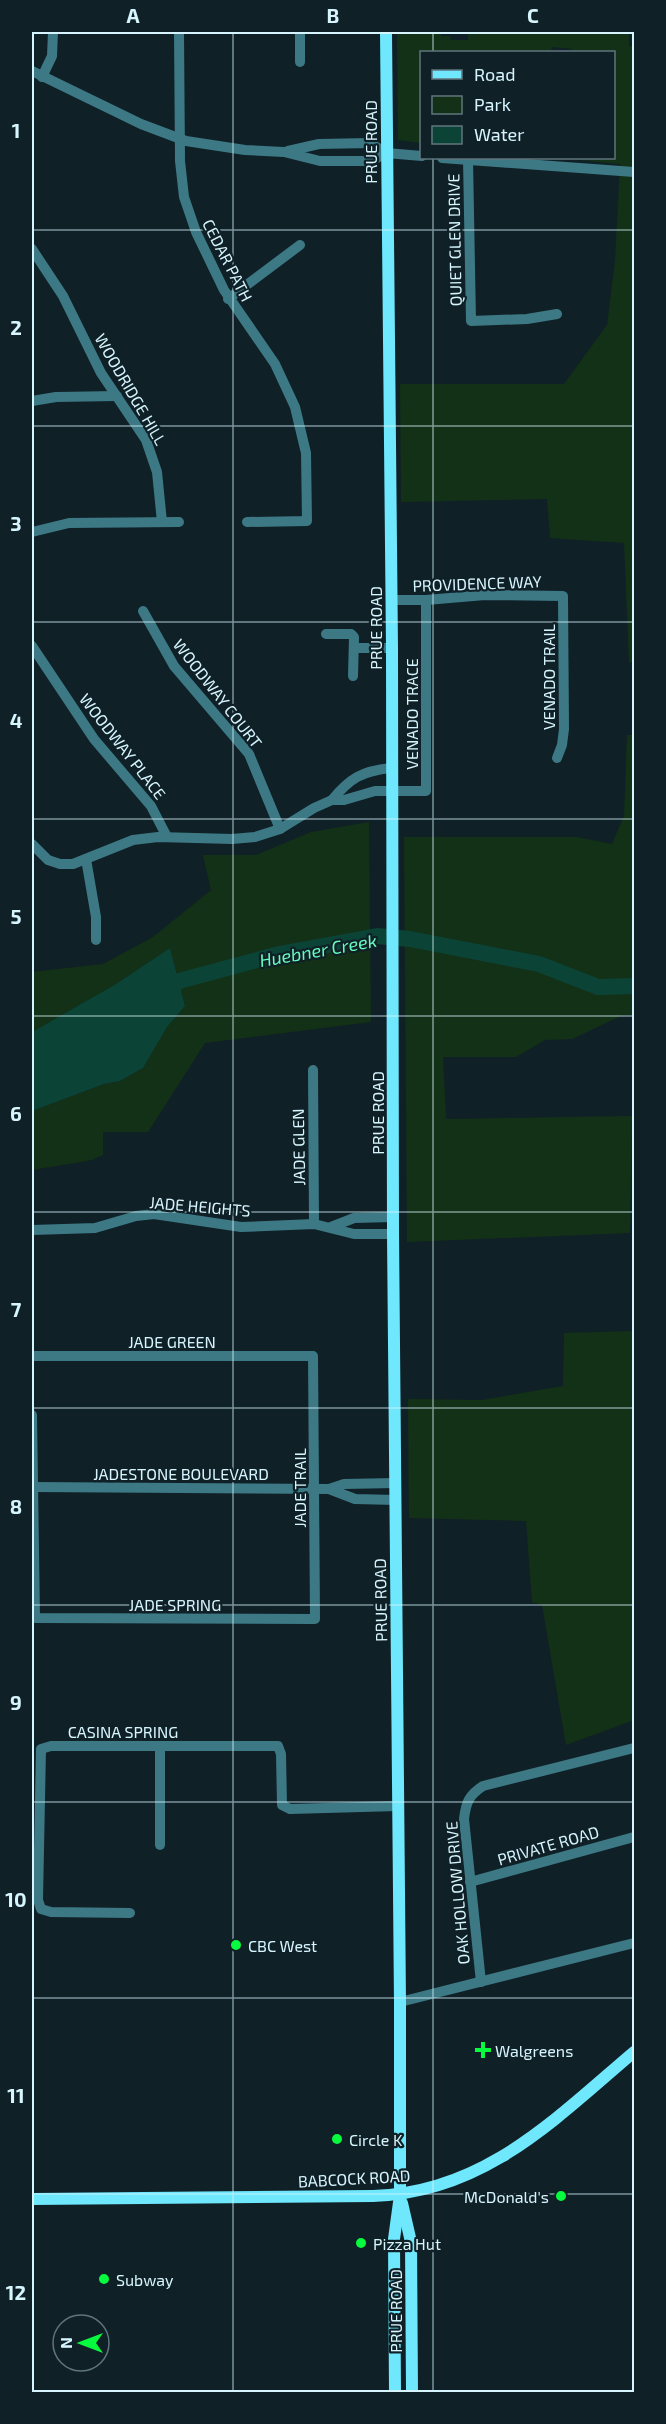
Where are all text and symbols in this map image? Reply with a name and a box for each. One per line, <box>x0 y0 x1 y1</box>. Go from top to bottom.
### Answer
text: A <box>126 3 140 27</box>
text: B <box>327 3 339 27</box>
text: C <box>527 3 539 27</box>
legend <box>420 51 615 159</box>
text: Road <box>474 63 515 85</box>
text: Park <box>474 93 511 115</box>
street label: PRUE ROAD <box>361 100 380 184</box>
text: 1 <box>12 118 20 142</box>
text: Water <box>474 123 524 145</box>
street label: QUIET GLEN DRIVE <box>443 174 466 306</box>
street label: CEDAR PATH <box>199 216 257 304</box>
text: 2 <box>10 315 22 339</box>
street label: WOODRIDGE HILL <box>91 330 171 448</box>
text: 3 <box>10 511 22 535</box>
street label: PROVIDENCE WAY <box>412 571 542 595</box>
street label: PRUE ROAD <box>366 586 385 670</box>
street label: VENADO TRAIL <box>539 624 558 730</box>
street label: WOODWAY COURT <box>170 635 266 751</box>
street label: VENADO TRACE <box>402 658 421 770</box>
street label: WOODWAY PLACE <box>76 689 170 803</box>
text: 4 <box>10 708 23 732</box>
text: 5 <box>10 904 22 928</box>
water label: Huebner Creek <box>258 929 378 971</box>
street label: PRUE ROAD <box>368 1071 387 1155</box>
text: 6 <box>10 1101 22 1125</box>
street label: JADE GLEN <box>288 1108 308 1186</box>
street label: JADE HEIGHTS <box>149 1192 251 1220</box>
text: 7 <box>11 1297 22 1321</box>
street label: JADE GREEN <box>128 1332 216 1351</box>
street label: JADE TRAIL <box>290 1448 309 1528</box>
street label: JADESTONE BOULEVARD <box>93 1464 269 1483</box>
text: 8 <box>10 1494 22 1518</box>
street label: PRUE ROAD <box>370 1558 390 1642</box>
street label: JADE SPRING <box>129 1595 221 1614</box>
text: 9 <box>10 1690 22 1714</box>
street label: CASINA SPRING <box>68 1722 178 1741</box>
street label: OAK HOLLOW DRIVE <box>441 1821 473 1965</box>
street label: PRIVATE ROAD <box>495 1821 601 1869</box>
text: 10 <box>5 1887 27 1911</box>
place label: CBC West <box>248 1936 317 1955</box>
marker: CBC West <box>229 1938 243 1952</box>
place label: Walgreens <box>495 2041 573 2060</box>
marker: Walgreens <box>476 2043 490 2057</box>
text: 11 <box>7 2083 25 2107</box>
place label: Circle K <box>349 2130 403 2149</box>
marker: Circle K <box>330 2132 344 2146</box>
street label: BABCOCK ROAD <box>297 2166 411 2190</box>
place label: McDonald's <box>464 2187 549 2206</box>
marker: McDonald's <box>554 2189 568 2203</box>
place label: Pizza Hut <box>373 2234 441 2253</box>
marker: Pizza Hut <box>354 2236 368 2250</box>
street label: PRUE ROAD <box>386 2269 405 2353</box>
place label: Subway <box>116 2270 174 2289</box>
marker: Subway <box>97 2272 111 2286</box>
text: 12 <box>6 2280 26 2304</box>
north arrow <box>51 2313 111 2373</box>
text: N <box>56 2337 75 2349</box>

